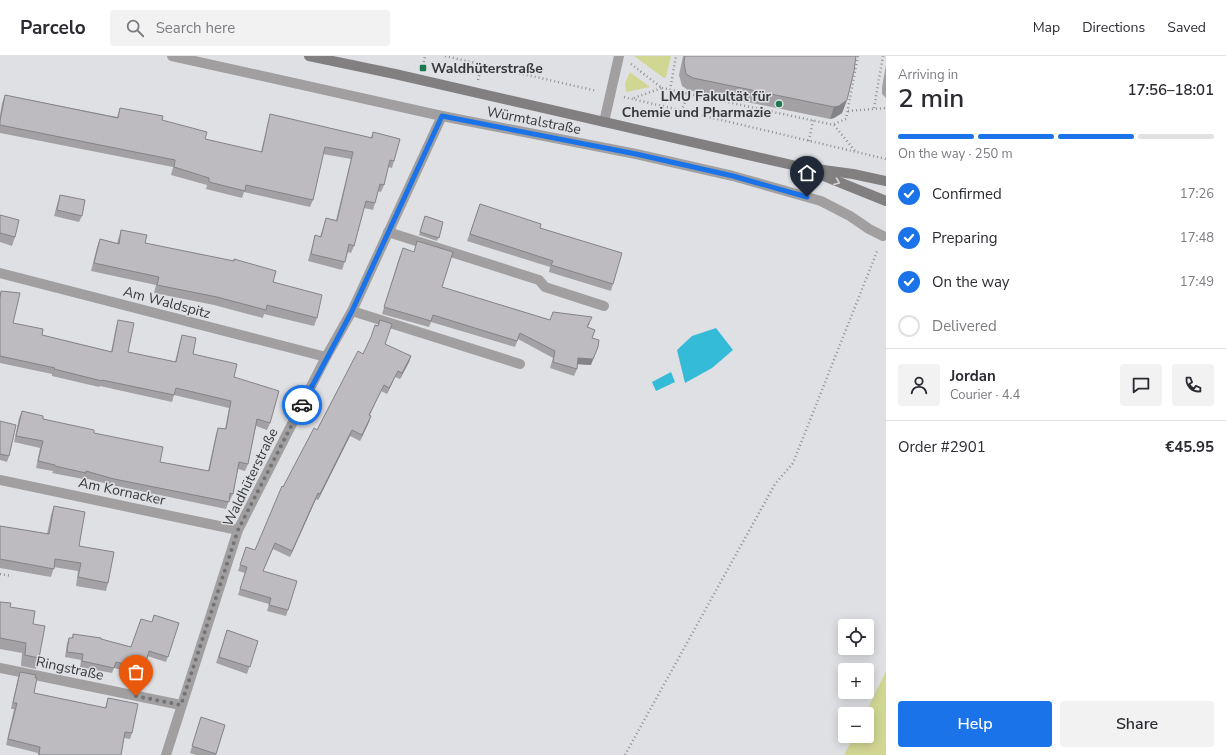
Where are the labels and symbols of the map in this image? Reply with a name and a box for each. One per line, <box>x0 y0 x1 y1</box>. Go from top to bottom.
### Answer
place label: Waldhüterstraße <box>431 59 543 78</box>
marker: Waldhüterstraße <box>418 63 428 73</box>
place label: LMU Fakultät für Chemie und Pharmazie <box>622 87 772 122</box>
marker: LMU Fakultät für Chemie und Pharmazie <box>774 99 784 109</box>
street label: Würmtalstraße <box>485 102 583 139</box>
pin <box>790 156 824 197</box>
one-way arrow <box>833 177 840 185</box>
street label: Am Waldspitz <box>121 282 213 323</box>
courier <box>282 385 322 425</box>
street label: Waldhüterstraße <box>218 425 283 530</box>
street label: Am Kornacker <box>77 473 167 510</box>
street label: Ringstraße <box>34 652 106 685</box>
pin <box>119 655 153 696</box>

